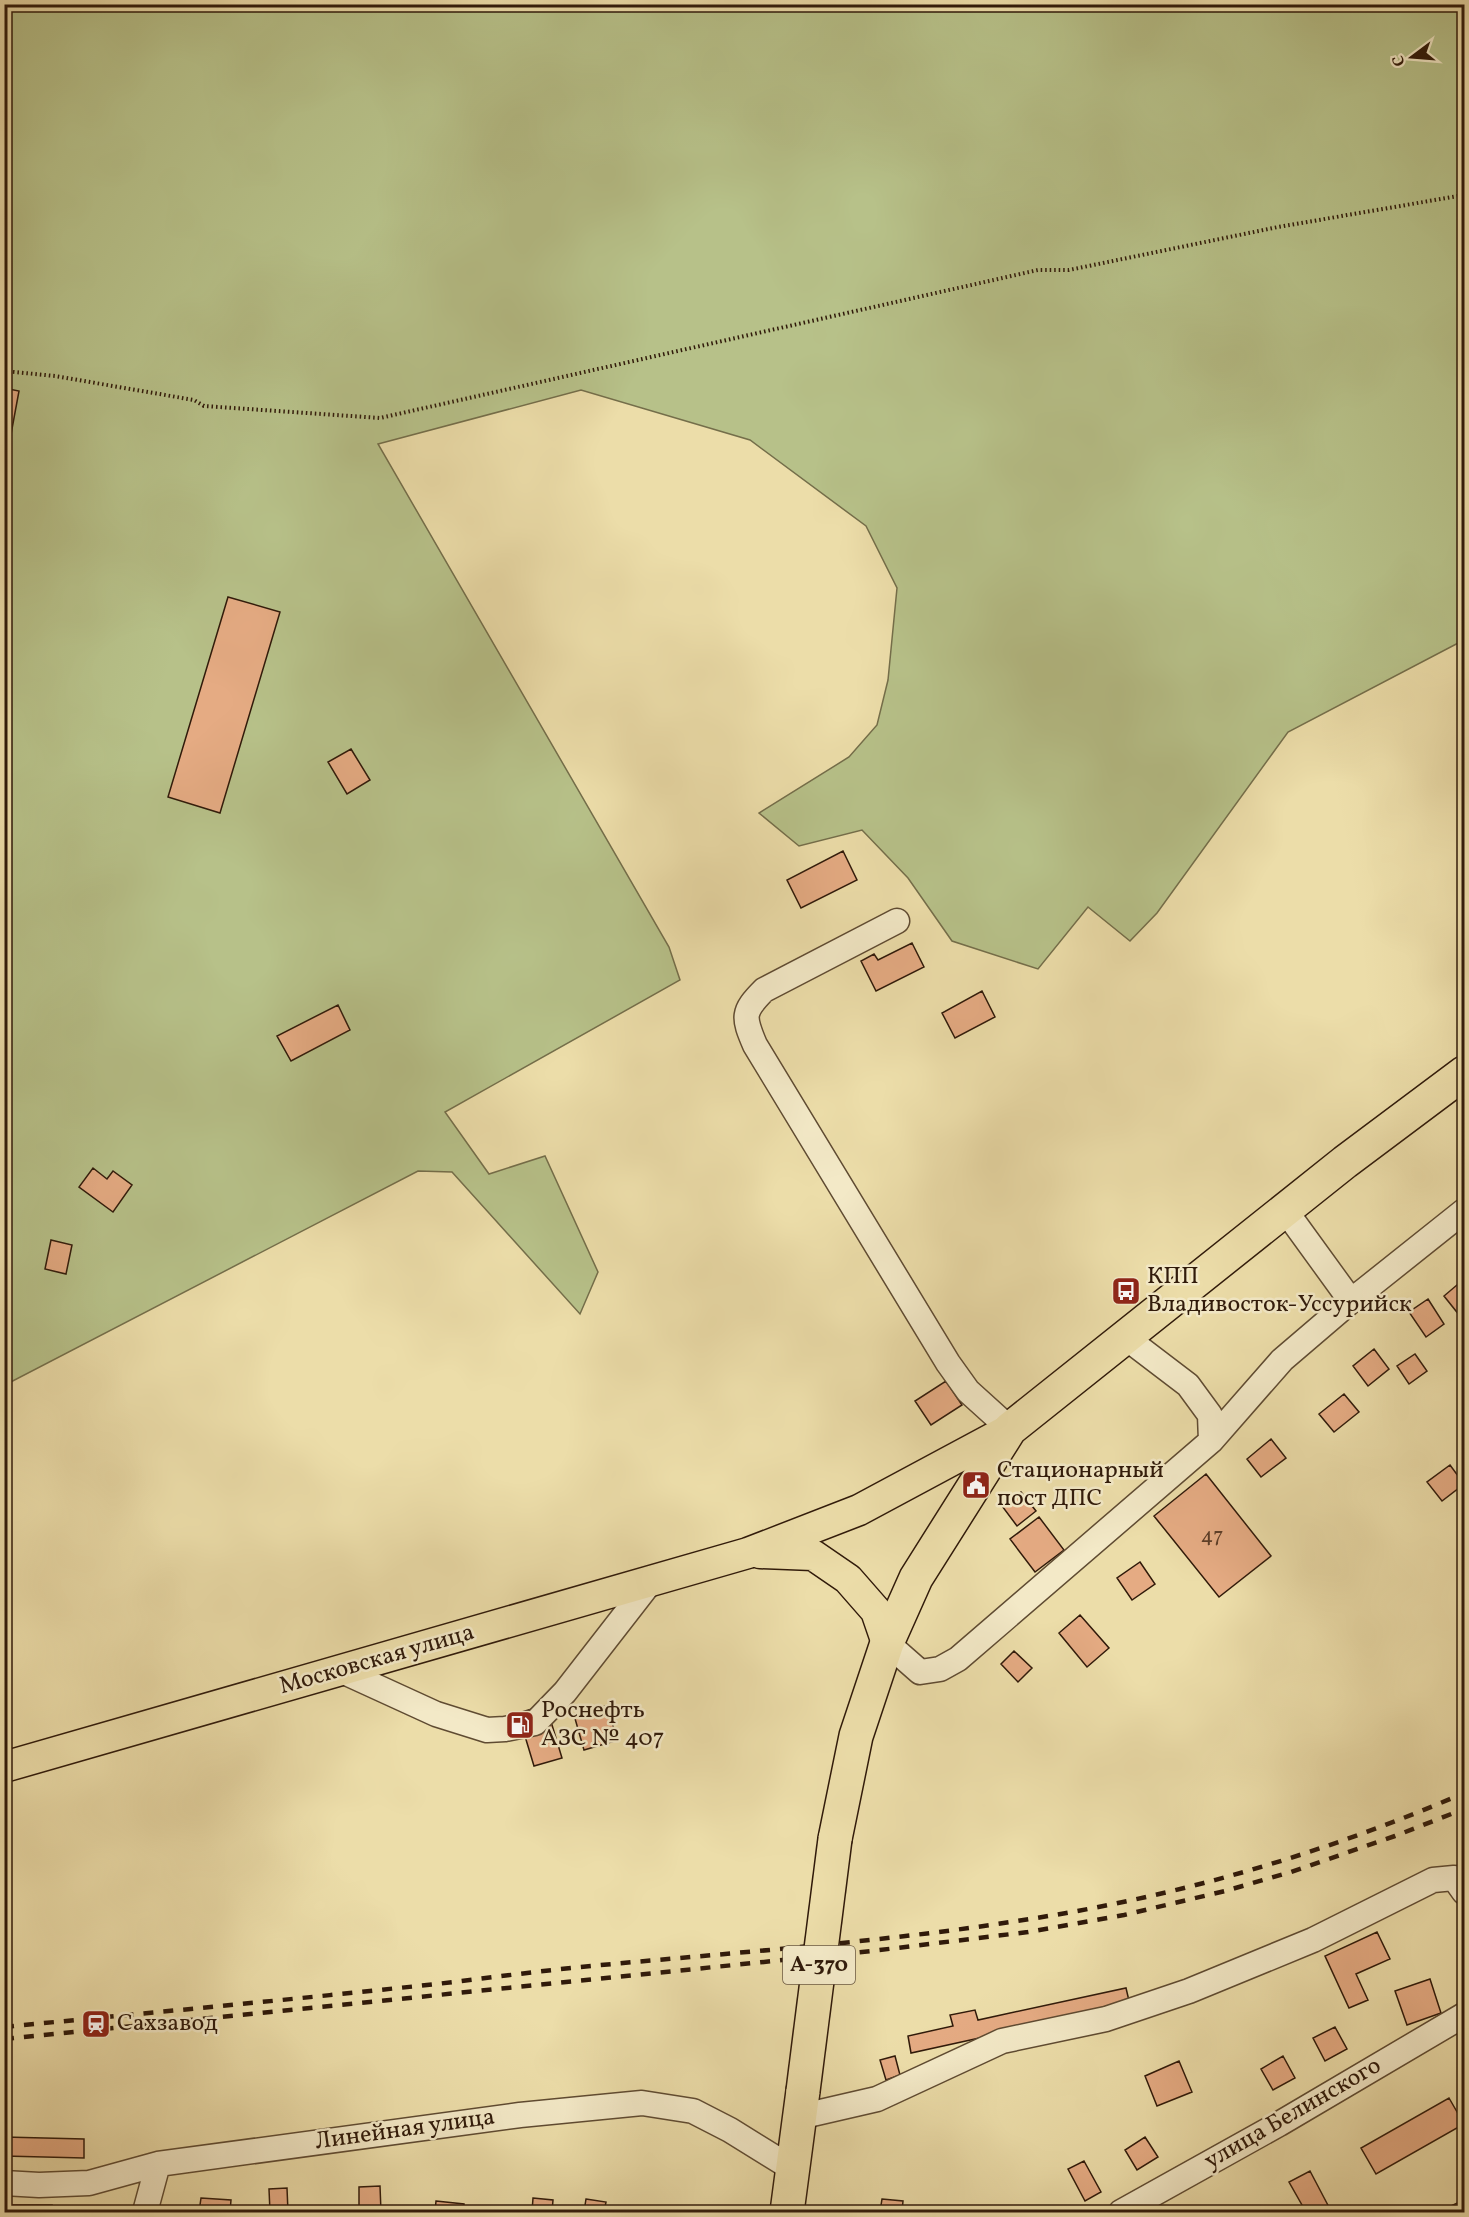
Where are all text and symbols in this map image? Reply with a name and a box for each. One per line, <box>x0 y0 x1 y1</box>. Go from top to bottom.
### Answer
north arrow <box>1382 27 1442 87</box>
text: С <box>1388 53 1411 69</box>
place label: КПП Владивосток-Уссурийск <box>1147 1260 1412 1322</box>
bus stop icon: КПП Владивосток-Уссурийск <box>1110 1275 1142 1307</box>
place label: Стационарный пост ДПС <box>997 1454 1164 1516</box>
public building icon: Стационарный пост ДПС <box>960 1469 992 1501</box>
house number: 47 <box>1201 1522 1223 1551</box>
street label: Московская улица <box>275 1616 479 1704</box>
place label: Роснефть АЗС № 407 <box>541 1694 664 1756</box>
fuel station icon: Роснефть АЗС № 407 <box>504 1709 536 1741</box>
road number: А-370 <box>783 1946 855 1984</box>
place label: Сахзавод <box>117 2007 218 2041</box>
station icon: Сахзавод <box>80 2008 112 2040</box>
street label: улица Белинского <box>1198 2050 1388 2178</box>
street label: Линейная улица <box>313 2101 497 2159</box>

